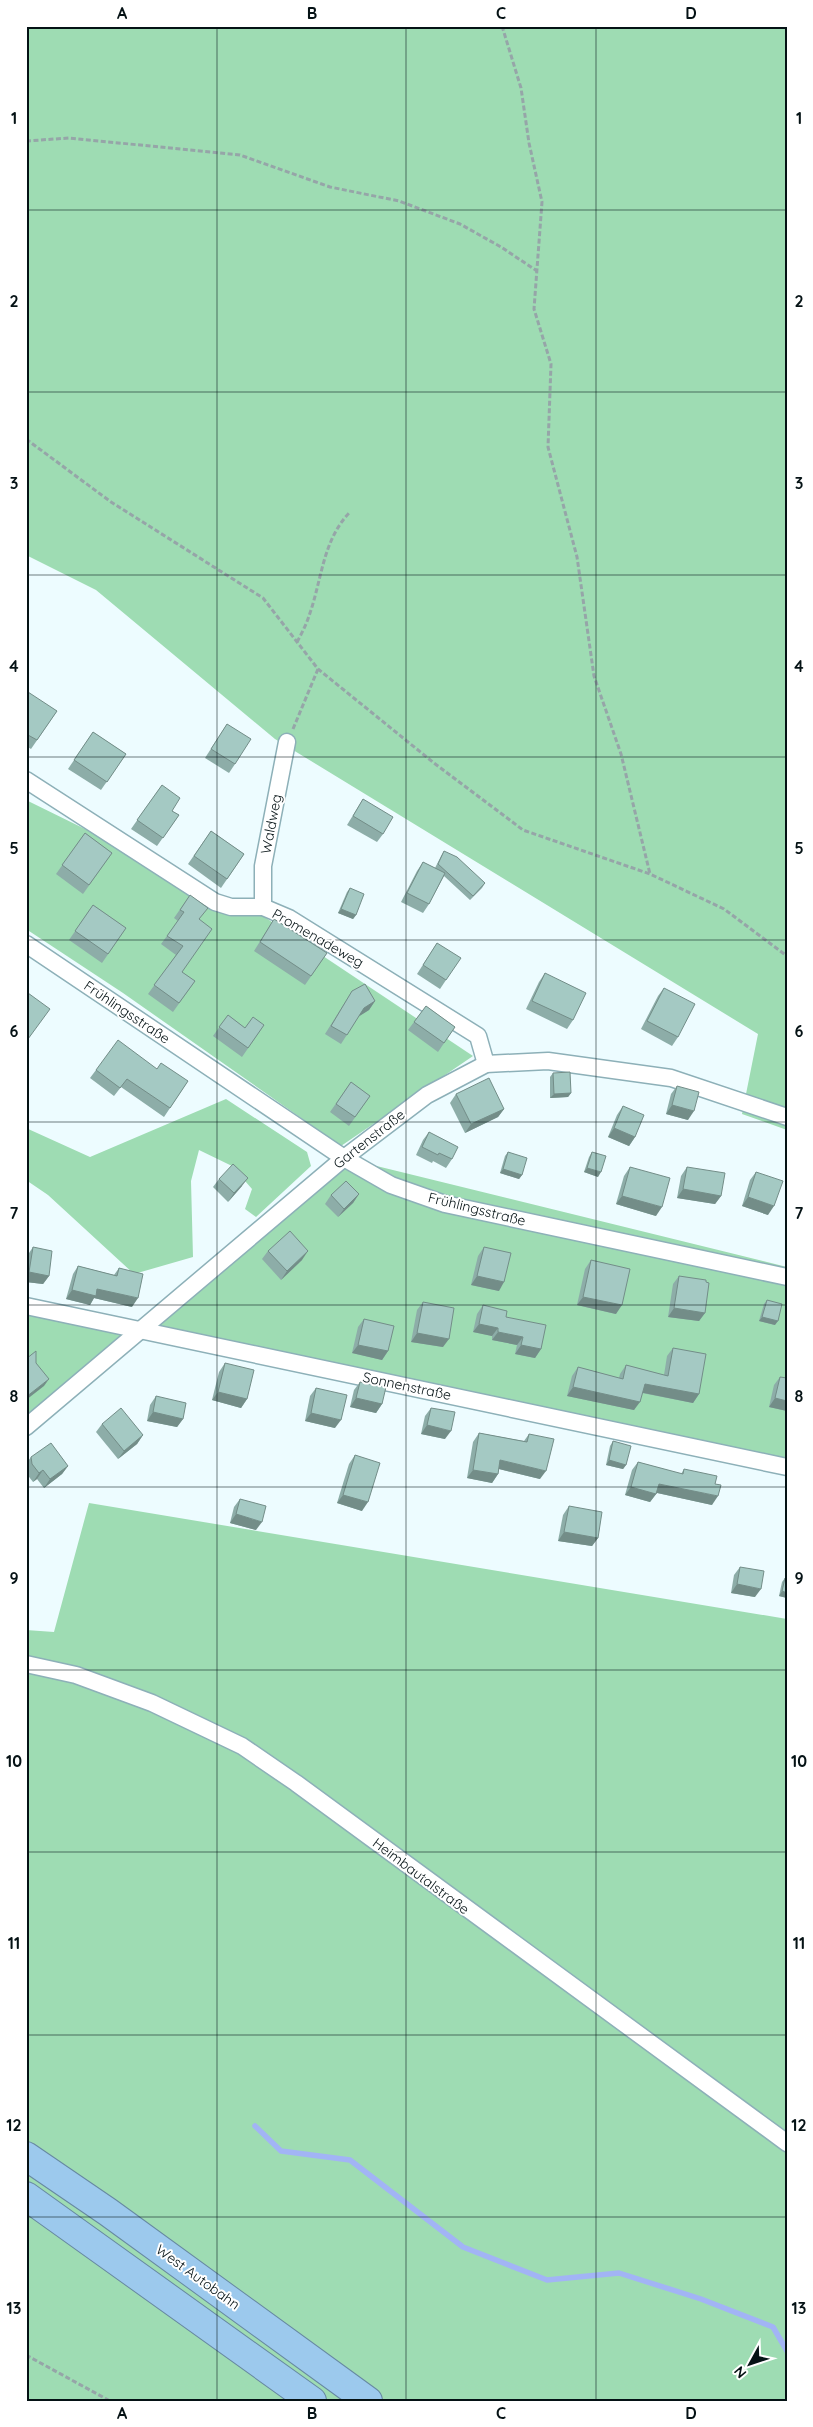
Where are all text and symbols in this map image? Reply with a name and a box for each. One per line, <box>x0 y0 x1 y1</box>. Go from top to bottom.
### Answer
text: A <box>117 3 128 23</box>
text: B <box>307 3 317 23</box>
text: C <box>496 3 506 23</box>
text: D <box>685 3 697 23</box>
text: 1 <box>11 108 17 128</box>
text: 1 <box>796 108 802 128</box>
text: 2 <box>9 291 19 311</box>
text: 2 <box>794 291 804 311</box>
text: 3 <box>10 473 18 493</box>
text: 3 <box>795 473 803 493</box>
text: 4 <box>9 656 19 676</box>
text: 4 <box>794 656 804 676</box>
street label: Waldweg <box>256 793 286 855</box>
text: 5 <box>9 838 19 858</box>
text: 5 <box>794 838 804 858</box>
street label: Promenadeweg <box>269 905 367 971</box>
street label: Frühlingsstraße <box>81 977 174 1047</box>
text: 6 <box>10 1021 19 1041</box>
text: 6 <box>795 1021 804 1041</box>
street label: Gartenstraße <box>330 1105 408 1173</box>
street label: Frühlingsstraße <box>426 1188 528 1230</box>
text: 7 <box>10 1203 19 1223</box>
text: 7 <box>795 1203 804 1223</box>
street label: Sonnenstraße <box>361 1368 453 1404</box>
text: 8 <box>10 1386 19 1406</box>
text: 8 <box>795 1386 804 1406</box>
text: 9 <box>9 1568 19 1588</box>
text: 9 <box>794 1568 804 1588</box>
text: 10 <box>6 1751 22 1771</box>
text: 10 <box>791 1751 807 1771</box>
street label: Heimbautalstraße <box>369 1834 473 1918</box>
text: 11 <box>8 1933 20 1953</box>
text: 11 <box>793 1933 805 1953</box>
text: 12 <box>6 2115 22 2135</box>
text: 12 <box>791 2115 807 2135</box>
street label: West Autobahn <box>153 2241 243 2313</box>
text: 13 <box>7 2298 21 2318</box>
text: 13 <box>792 2298 806 2318</box>
north arrow <box>726 2340 776 2390</box>
text: N <box>730 2363 750 2382</box>
text: A <box>117 2403 128 2423</box>
text: B <box>307 2403 317 2423</box>
text: C <box>496 2403 506 2423</box>
text: D <box>685 2403 697 2423</box>

